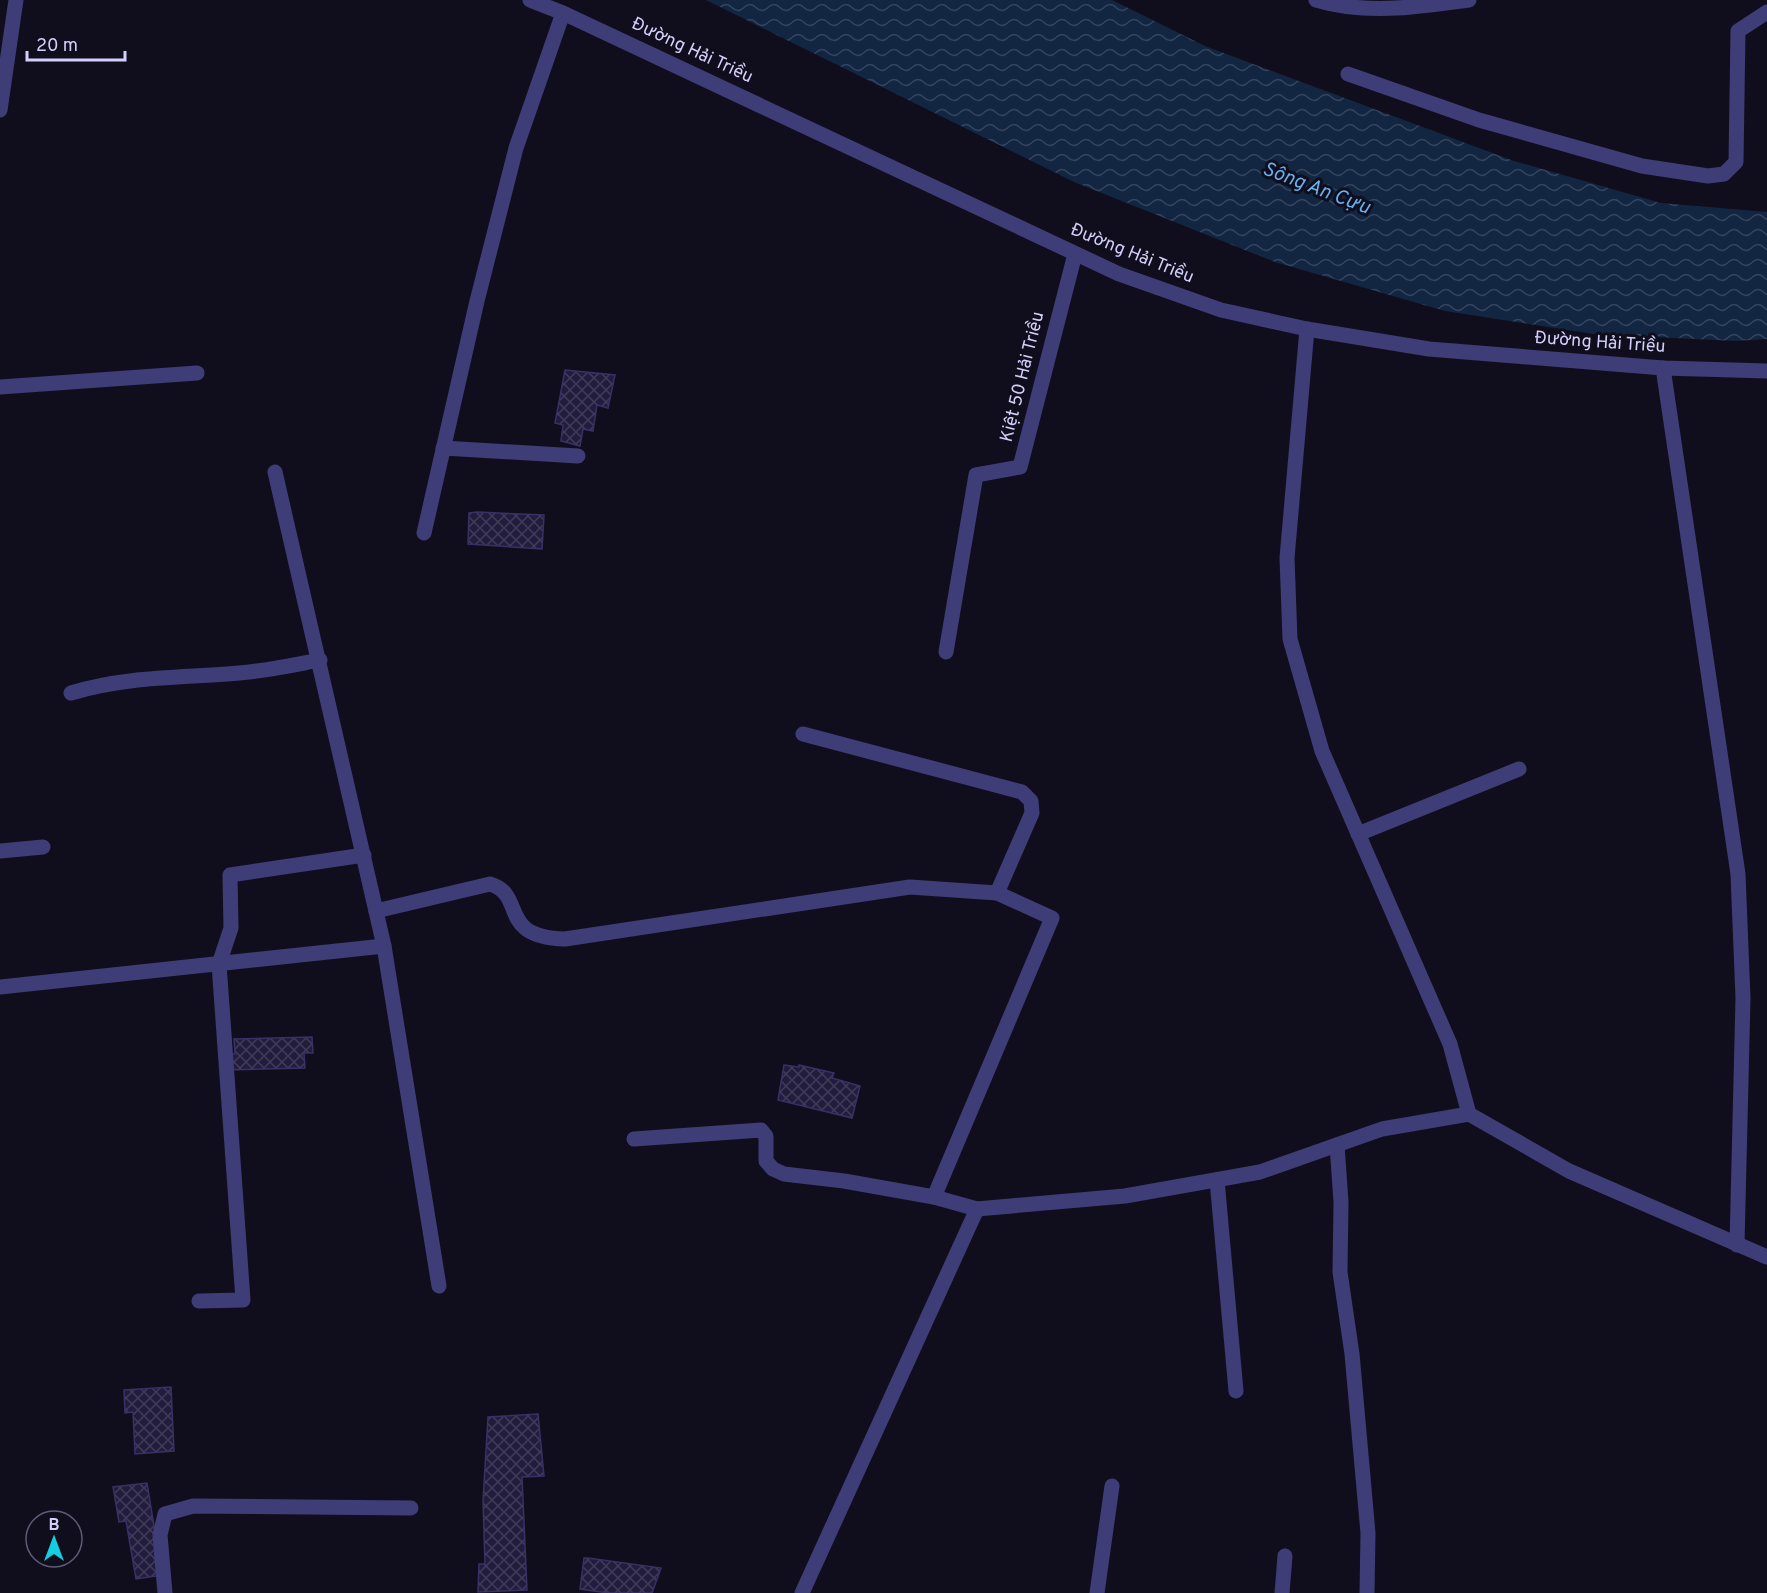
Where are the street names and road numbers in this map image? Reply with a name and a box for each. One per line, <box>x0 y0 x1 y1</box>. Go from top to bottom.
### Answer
street label: Đường Hải Triều <box>628 12 757 89</box>
street label: Đường Hải Triều <box>1067 218 1198 289</box>
street label: Kiệt 50 Hải Triều <box>995 309 1050 445</box>
street label: Đường Hải Triều <box>1534 326 1666 359</box>

